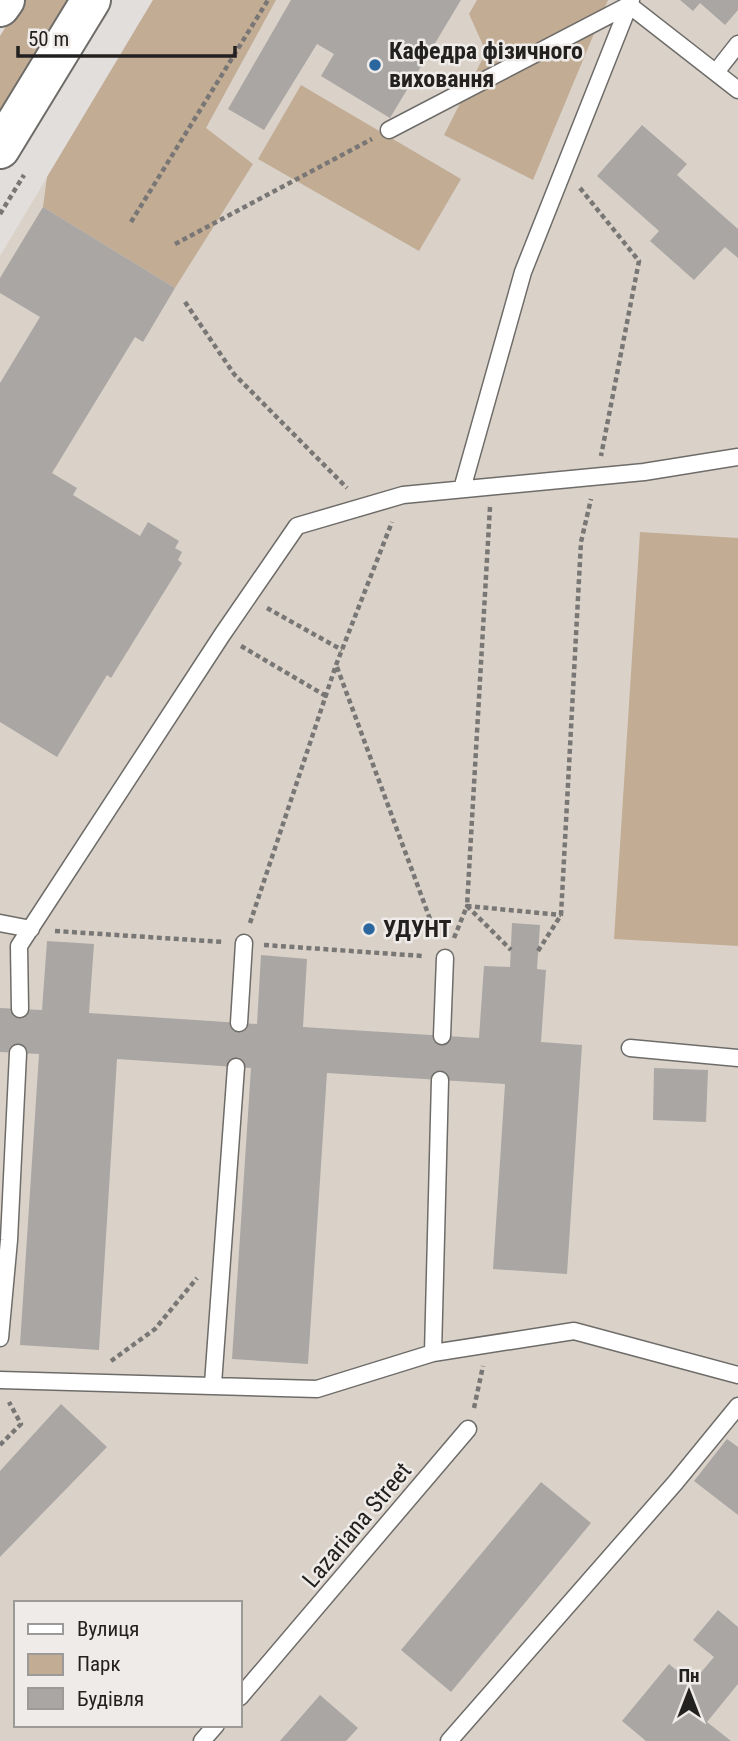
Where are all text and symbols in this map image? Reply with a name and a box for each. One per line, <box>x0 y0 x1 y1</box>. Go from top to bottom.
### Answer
scale bar <box>18 14 234 58</box>
text: 50 m <box>28 27 69 51</box>
place label: Кафедра фізичного виховання <box>389 37 583 93</box>
marker: Кафедра фізичного виховання <box>367 57 383 73</box>
place label: УДУНТ <box>383 915 452 943</box>
marker: УДУНТ <box>361 921 377 937</box>
street label: Lazariana Street <box>297 1457 417 1593</box>
legend <box>14 1601 242 1727</box>
text: Вулиця <box>77 1617 139 1641</box>
text: Парк <box>77 1652 121 1676</box>
north arrow <box>654 1657 724 1727</box>
text: Пн <box>678 1664 700 1687</box>
text: Будівля <box>77 1687 144 1711</box>

